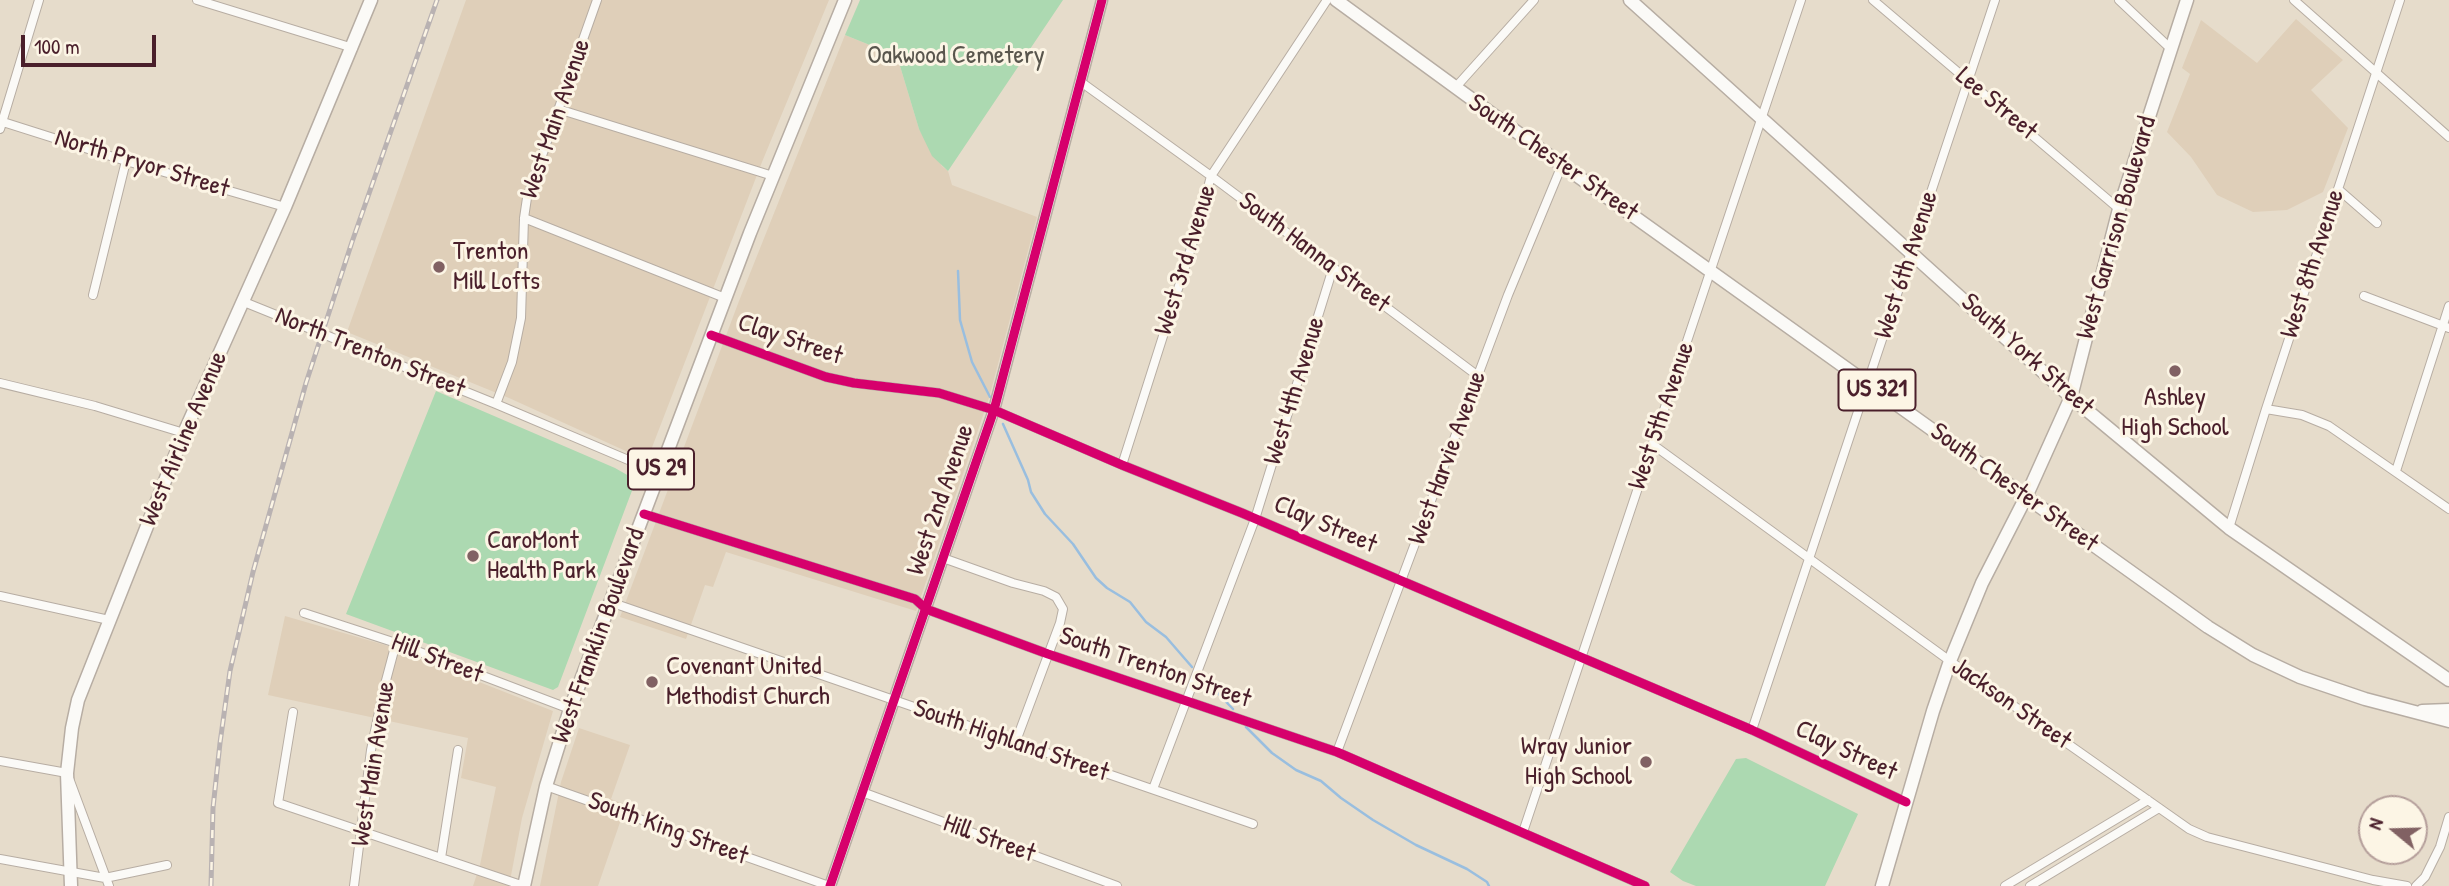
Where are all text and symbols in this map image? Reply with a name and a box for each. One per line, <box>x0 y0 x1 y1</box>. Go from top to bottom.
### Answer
scale bar <box>24 21 159 65</box>
text: 100 m <box>34 32 80 61</box>
street label: West Main Avenue <box>514 35 598 203</box>
park label: Oakwood Cemetery <box>867 40 1045 72</box>
street label: Lee Street <box>1949 61 2043 147</box>
street label: South Chester Street <box>1462 88 1644 228</box>
street label: West Garrison Boulevard <box>2070 113 2164 343</box>
street label: North Pryor Street <box>51 123 233 205</box>
street label: West 3rd Avenue <box>1148 181 1224 339</box>
street label: South Hanna Street <box>1232 186 1396 320</box>
street label: West 8th Avenue <box>2274 186 2352 342</box>
street label: West 6th Avenue <box>1868 187 1946 343</box>
place label: Trenton Mill Lofts <box>453 236 540 298</box>
marker: Trenton Mill Lofts <box>431 259 447 275</box>
street label: South York Street <box>1954 287 2100 423</box>
street label: North Trenton Street <box>270 301 470 405</box>
street label: Clay Street <box>733 308 847 372</box>
street label: West 4th Avenue <box>1258 313 1332 469</box>
street label: West 5th Avenue <box>1622 338 1702 494</box>
street label: West Airline Avenue <box>133 347 235 531</box>
marker: Ashley High School <box>2167 363 2183 379</box>
street label: West Harvie Avenue <box>1402 367 1494 549</box>
road number: US 321 <box>1839 370 1916 410</box>
place label: Ashley High School <box>2121 382 2229 444</box>
street label: South Chester Street <box>1924 417 2104 559</box>
street label: West 2nd Avenue <box>901 421 981 579</box>
road number: US 29 <box>628 448 694 490</box>
street label: Clay Street <box>1269 489 1381 561</box>
street label: West Franklin Boulevard <box>546 524 652 748</box>
place label: CaroMont Health Park <box>487 525 596 586</box>
marker: CaroMont Health Park <box>465 548 481 564</box>
street label: South Trenton Street <box>1055 621 1255 715</box>
street label: Hill Street <box>387 627 487 691</box>
place label: Covenant United Methodist Church <box>666 651 830 712</box>
street label: Jackson Street <box>1945 651 2077 757</box>
marker: Covenant United Methodist Church <box>644 674 660 690</box>
street label: West Main Avenue <box>346 679 402 849</box>
street label: South Highland Street <box>909 693 1113 789</box>
street label: Clay Street <box>1790 714 1902 788</box>
place label: Wray Junior High School <box>1521 731 1632 792</box>
marker: Wray Junior High School <box>1638 754 1654 770</box>
street label: South King Street <box>584 786 752 872</box>
north arrow <box>2358 795 2428 865</box>
street label: Hill Street <box>939 808 1039 870</box>
text: N <box>2361 815 2389 833</box>

